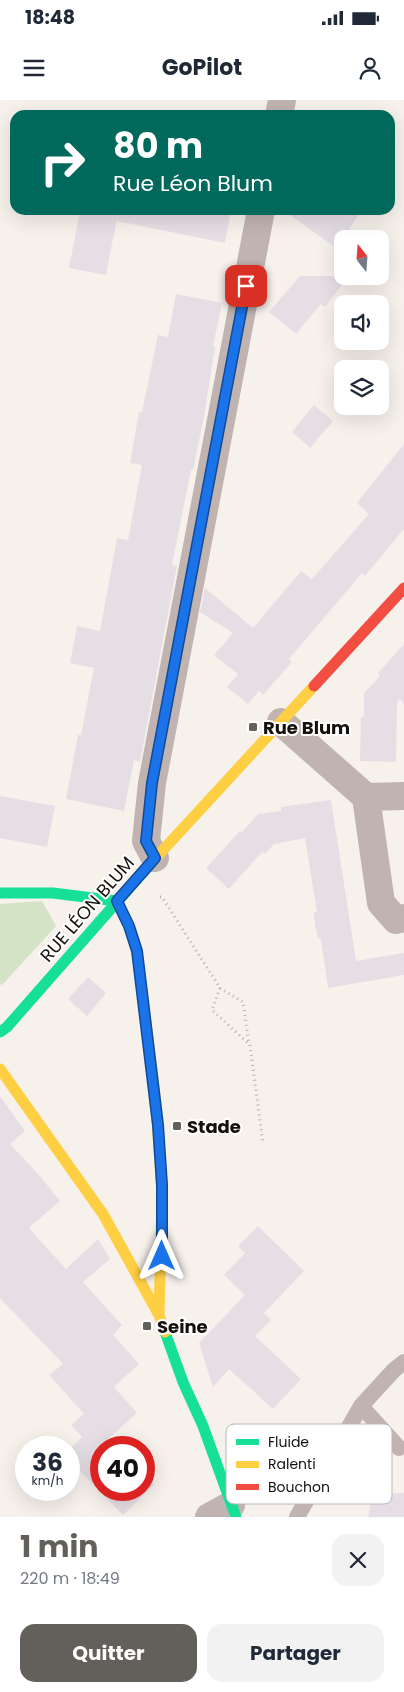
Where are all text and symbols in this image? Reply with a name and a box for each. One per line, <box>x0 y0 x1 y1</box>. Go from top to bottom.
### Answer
text: 18:48 <box>25 4 75 31</box>
text: GoPilot <box>162 52 242 83</box>
icon: menu <box>20 54 48 82</box>
icon: person <box>356 54 384 82</box>
text: 80 m <box>113 121 203 170</box>
icon: right <box>30 130 95 195</box>
text: Rue Léon Blum <box>113 168 273 199</box>
north arrow <box>334 230 389 285</box>
map controls <box>334 230 389 415</box>
pin <box>225 265 267 307</box>
icon: arrive <box>232 272 260 300</box>
button: sound <box>334 295 389 350</box>
button: layers <box>334 360 389 415</box>
place label: Rue Blum <box>263 715 350 740</box>
marker: Rue Blum <box>247 721 259 733</box>
street label: RUE LÉON BLUM <box>34 851 140 967</box>
place label: Stade <box>187 1114 241 1139</box>
marker: Stade <box>171 1120 183 1132</box>
position arrow <box>135 1229 187 1281</box>
place label: Seine <box>157 1314 208 1339</box>
marker: Seine <box>141 1320 153 1332</box>
legend <box>226 1424 392 1504</box>
text: Fluide <box>268 1432 309 1452</box>
speed limit sign: 40 <box>90 1436 155 1501</box>
text: 36 <box>32 1445 63 1480</box>
text: Ralenti <box>268 1454 316 1474</box>
text: km/h <box>32 1472 63 1489</box>
text: Bouchon <box>268 1477 330 1497</box>
text: 1 min <box>20 1525 98 1568</box>
button: close <box>332 1534 384 1586</box>
text: 220 m · 18:49 <box>20 1567 120 1590</box>
button: Quitter <box>20 1624 197 1682</box>
button: Partager <box>207 1624 384 1682</box>

